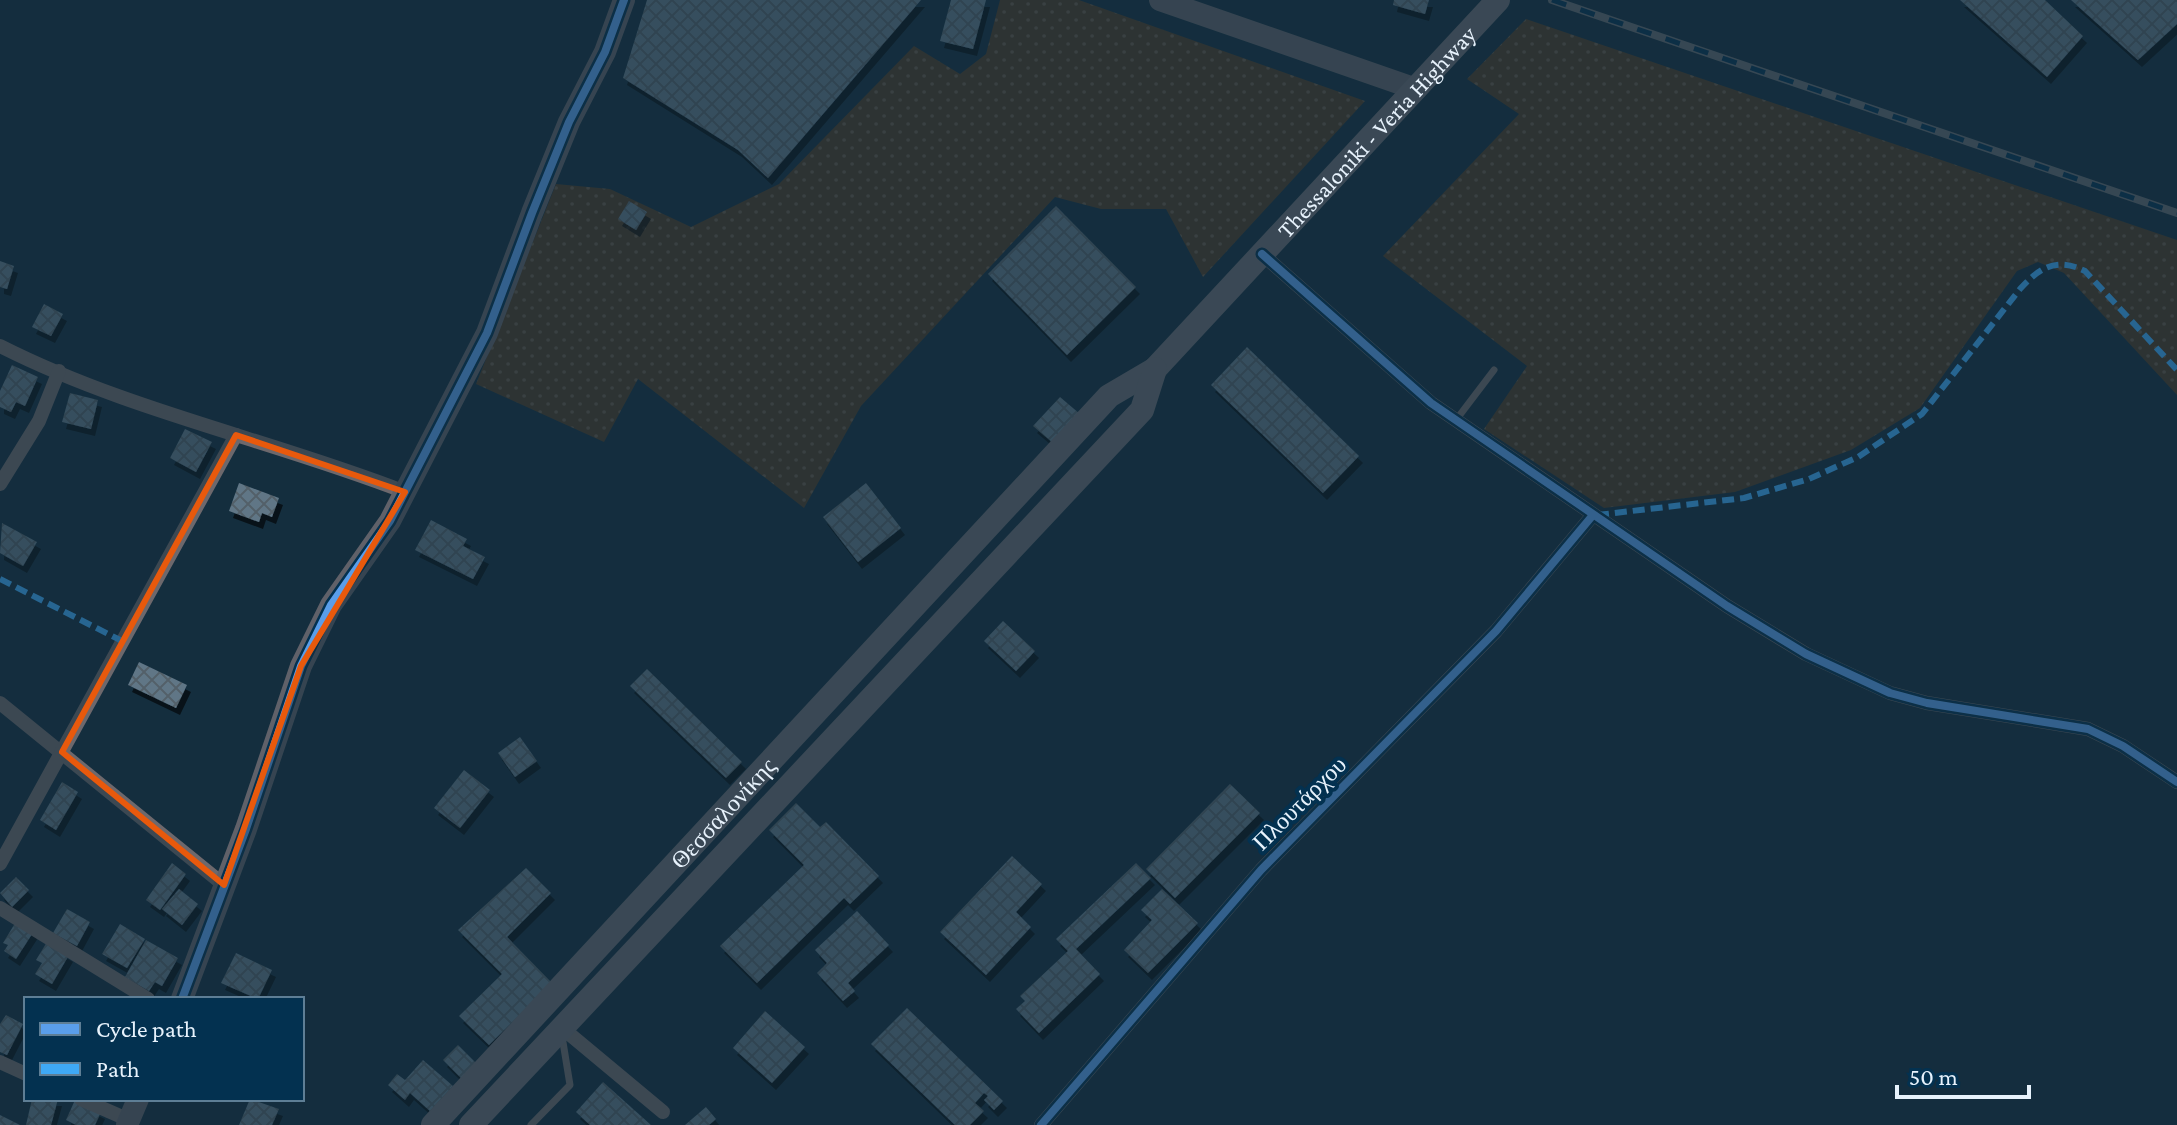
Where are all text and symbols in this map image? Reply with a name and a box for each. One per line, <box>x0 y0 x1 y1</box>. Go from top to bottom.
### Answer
street label: Thessaloniki - Veria Highway <box>1271 19 1481 243</box>
street label: Θεσσαλονίκης <box>665 751 781 874</box>
street label: Πλουτάρχου <box>1247 751 1351 855</box>
legend <box>24 997 304 1101</box>
text: Cycle path <box>96 1015 197 1042</box>
scale bar <box>1897 1049 2029 1099</box>
text: Path <box>96 1055 140 1082</box>
text: 50 m <box>1909 1063 1958 1090</box>

